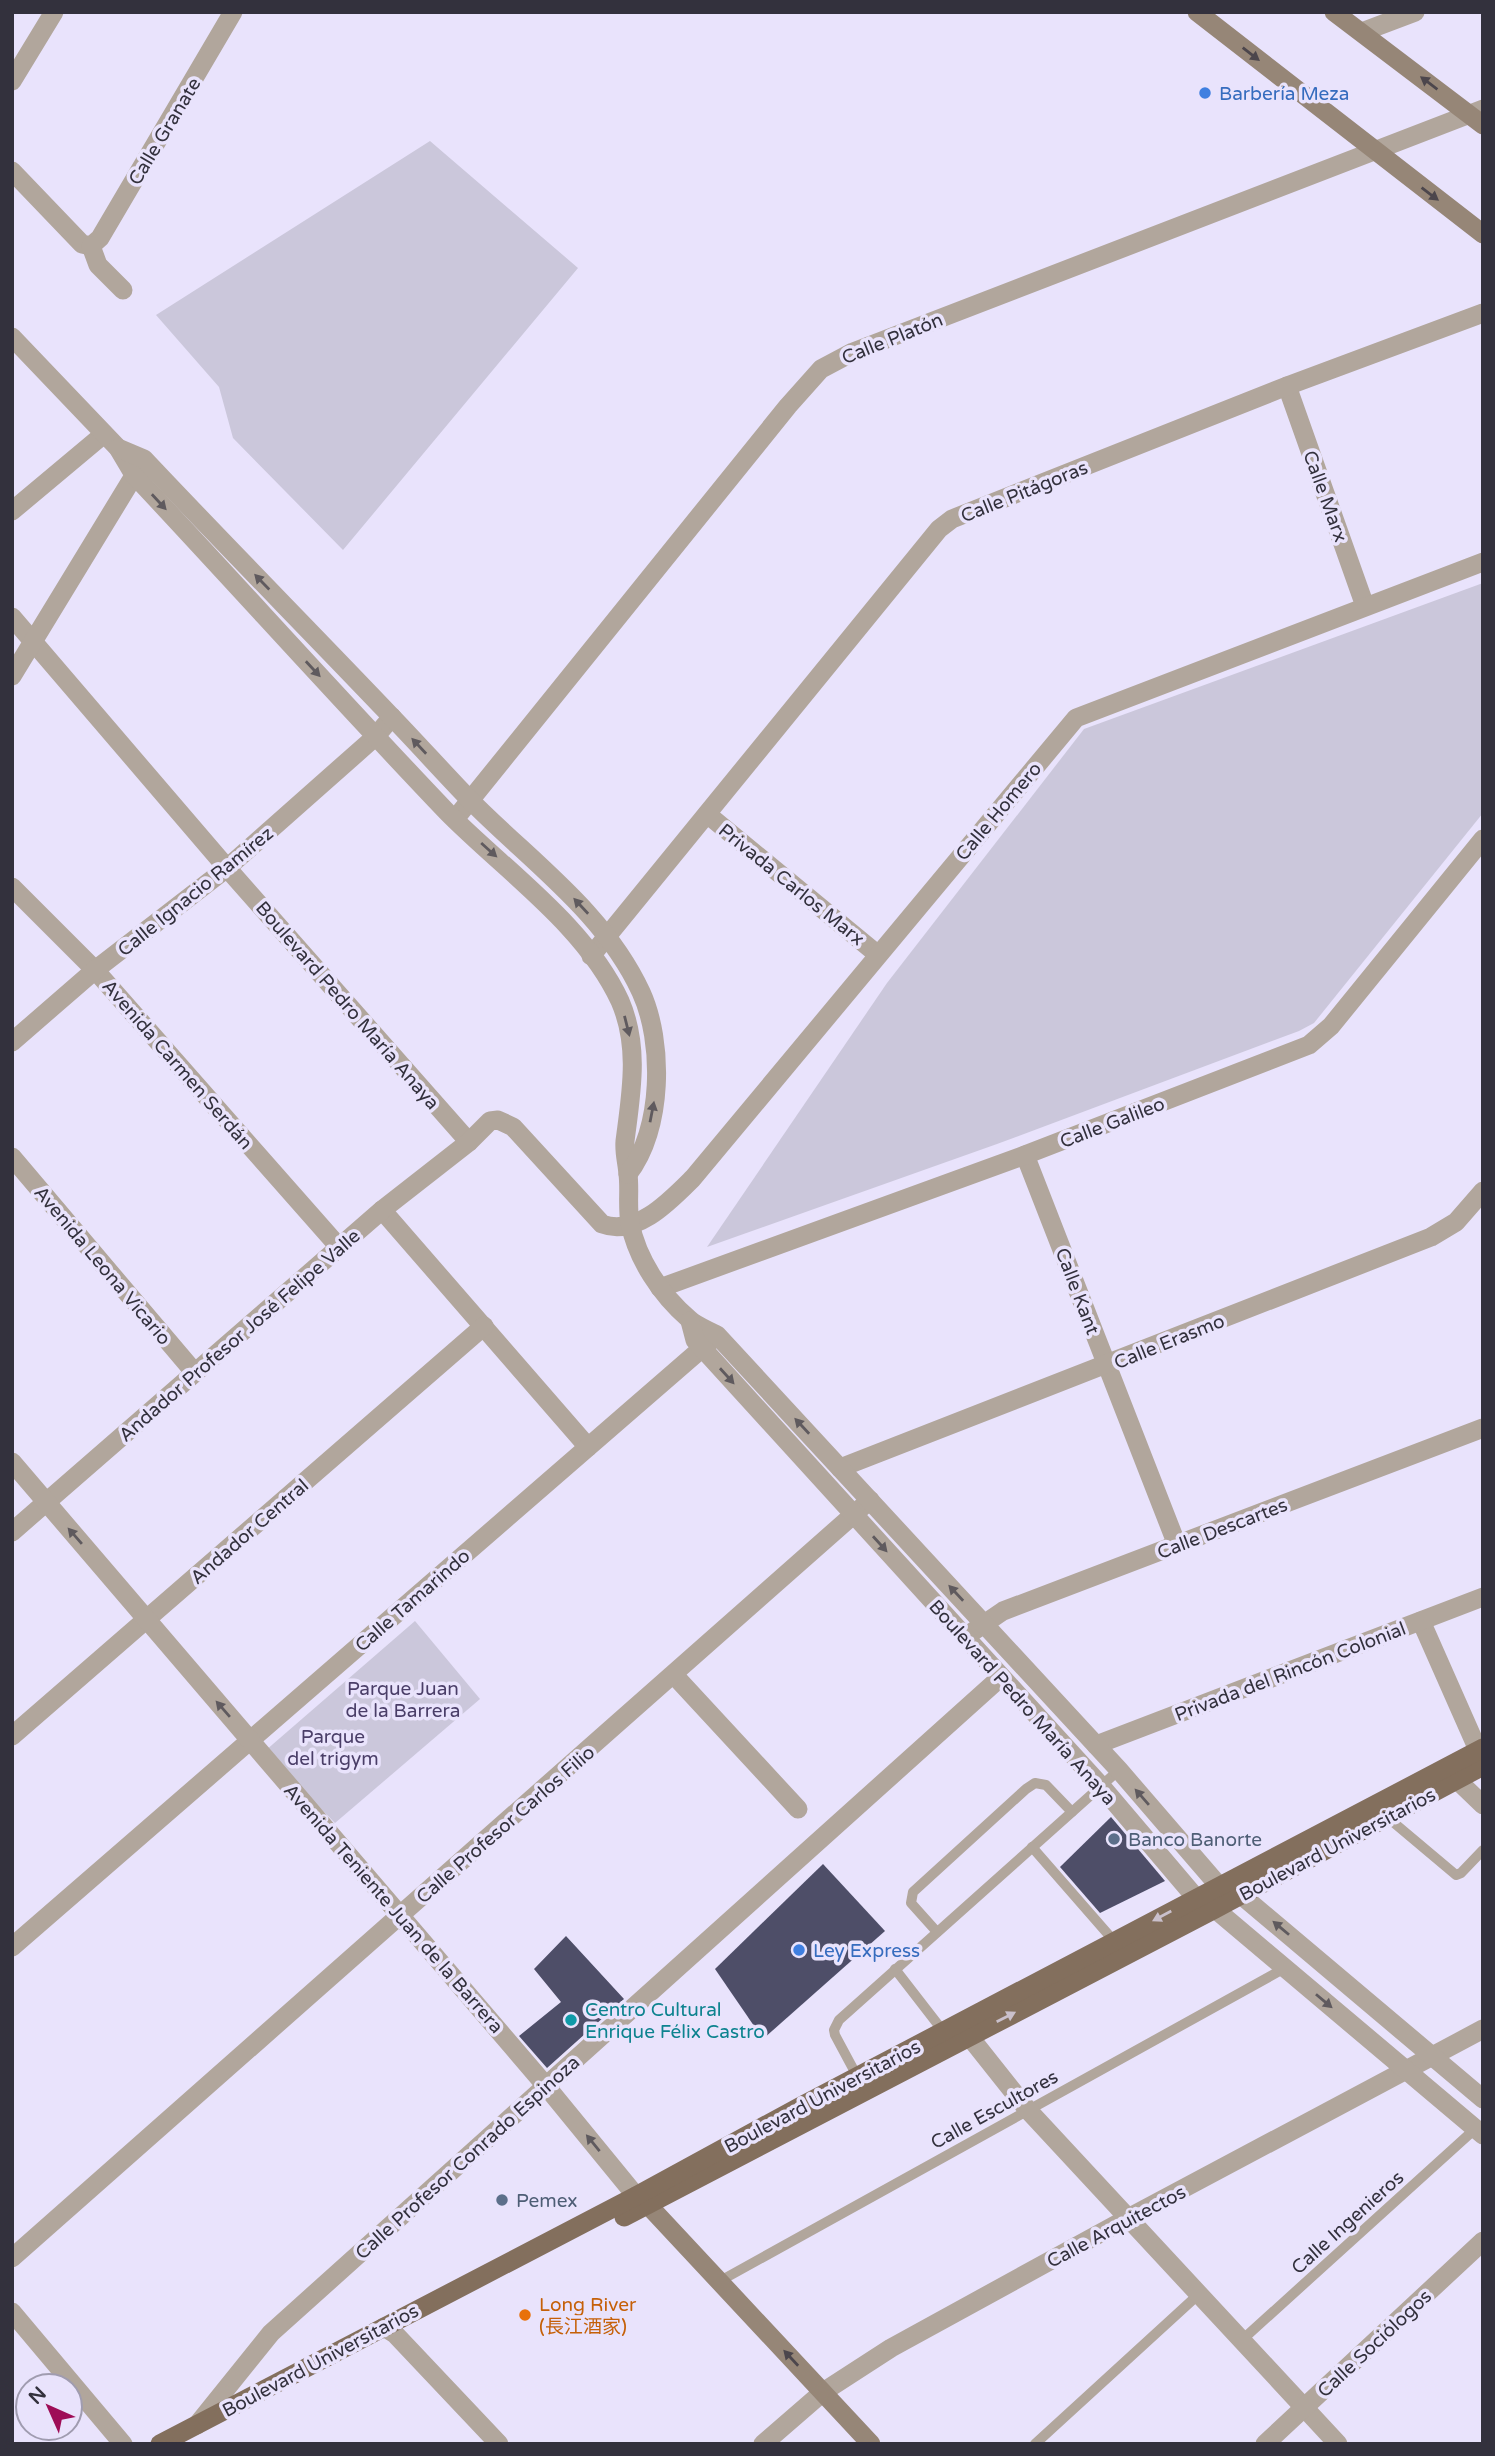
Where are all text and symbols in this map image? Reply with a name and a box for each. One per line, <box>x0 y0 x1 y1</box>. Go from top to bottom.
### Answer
one-way arrow <box>1241 47 1259 62</box>
street label: Calle Granate <box>124 74 206 189</box>
one-way arrow <box>1420 76 1438 90</box>
place label: Barbería Meza <box>1219 83 1349 105</box>
marker: Barbería Meza <box>1197 85 1213 101</box>
one-way arrow <box>1421 187 1440 201</box>
street label: Calle Platón <box>839 309 946 369</box>
street label: Calle Marx <box>1298 448 1352 545</box>
street label: Calle Pitágoras <box>958 456 1091 527</box>
one-way arrow <box>151 493 167 511</box>
one-way arrow <box>254 574 270 591</box>
one-way arrow <box>305 660 321 678</box>
one-way arrow <box>412 738 428 755</box>
street label: Calle Homero <box>951 758 1046 865</box>
street label: Privada Carlos Marx <box>714 819 869 950</box>
street label: Calle Ignacio Ramírez <box>114 822 278 961</box>
one-way arrow <box>480 842 497 857</box>
street label: Boulevard Pedro María Anaya <box>251 897 444 1114</box>
one-way arrow <box>573 898 589 915</box>
street label: Avenida Carmen Serdán <box>98 975 257 1154</box>
one-way arrow <box>622 1015 633 1037</box>
street label: Calle Galileo <box>1057 1093 1168 1153</box>
one-way arrow <box>647 1101 658 1123</box>
street label: Avenida Leona Vicario <box>29 1182 175 1350</box>
street label: Andador Profesor José Felipe Valle <box>115 1225 365 1447</box>
street label: Calle Kant <box>1050 1245 1104 1338</box>
street label: Calle Erasmo <box>1111 1310 1228 1374</box>
one-way arrow <box>719 1367 735 1384</box>
one-way arrow <box>794 1418 810 1435</box>
street label: Andador Central <box>186 1475 313 1589</box>
street label: Calle Descartes <box>1154 1494 1291 1564</box>
one-way arrow <box>68 1527 83 1544</box>
one-way arrow <box>872 1535 888 1552</box>
street label: Calle Tamarindo <box>351 1545 475 1657</box>
one-way arrow <box>948 1584 964 1602</box>
street label: Boulevard Pedro María Anaya <box>924 1596 1120 1810</box>
street label: Privada del Rincón Colonial <box>1172 1618 1409 1726</box>
park label: Parque Juan de la Barrera <box>346 1678 460 1722</box>
one-way arrow <box>216 1700 231 1717</box>
park label: Parque del trigym <box>287 1726 379 1770</box>
street label: Calle Profesor Carlos Filio <box>412 1741 599 1908</box>
street label: Avenida Teniente Juan de la Barrera <box>279 1780 507 2038</box>
street label: Boulevard Universitarios <box>1236 1784 1439 1906</box>
one-way arrow <box>1135 1789 1151 1806</box>
place label: Banco Banorte <box>1128 1829 1262 1851</box>
marker: Banco Banorte <box>1106 1831 1122 1847</box>
one-way arrow <box>1152 1910 1172 1922</box>
one-way arrow <box>1272 1921 1290 1936</box>
place label: Ley Express <box>813 1940 920 1962</box>
marker: Ley Express <box>791 1942 807 1958</box>
one-way arrow <box>1314 1993 1332 2008</box>
place label: Centro Cultural Enrique Félix Castro <box>585 1999 765 2043</box>
one-way arrow <box>996 2011 1016 2023</box>
marker: Centro Cultural Enrique Félix Castro <box>563 2012 579 2028</box>
street label: Boulevard Universitarios <box>721 2036 924 2158</box>
street label: Calle Profesor Conrado Espinoza <box>351 2051 584 2264</box>
street label: Calle Escultores <box>927 2066 1062 2154</box>
one-way arrow <box>585 2135 600 2153</box>
street label: Calle Ingenieros <box>1287 2167 1408 2279</box>
street label: Calle Arquitectos <box>1043 2181 1190 2273</box>
place label: Pemex <box>516 2190 578 2212</box>
marker: Pemex <box>494 2192 510 2208</box>
street label: Calle Sociólogos <box>1313 2285 1436 2402</box>
place label: Long River (長江酒家) <box>539 2294 637 2338</box>
street label: Boulevard Universitarios <box>219 2300 422 2422</box>
marker: Long River (長江酒家) <box>517 2307 533 2323</box>
one-way arrow <box>784 2350 800 2367</box>
north arrow <box>14 2372 84 2442</box>
text: N <box>25 2383 51 2409</box>

